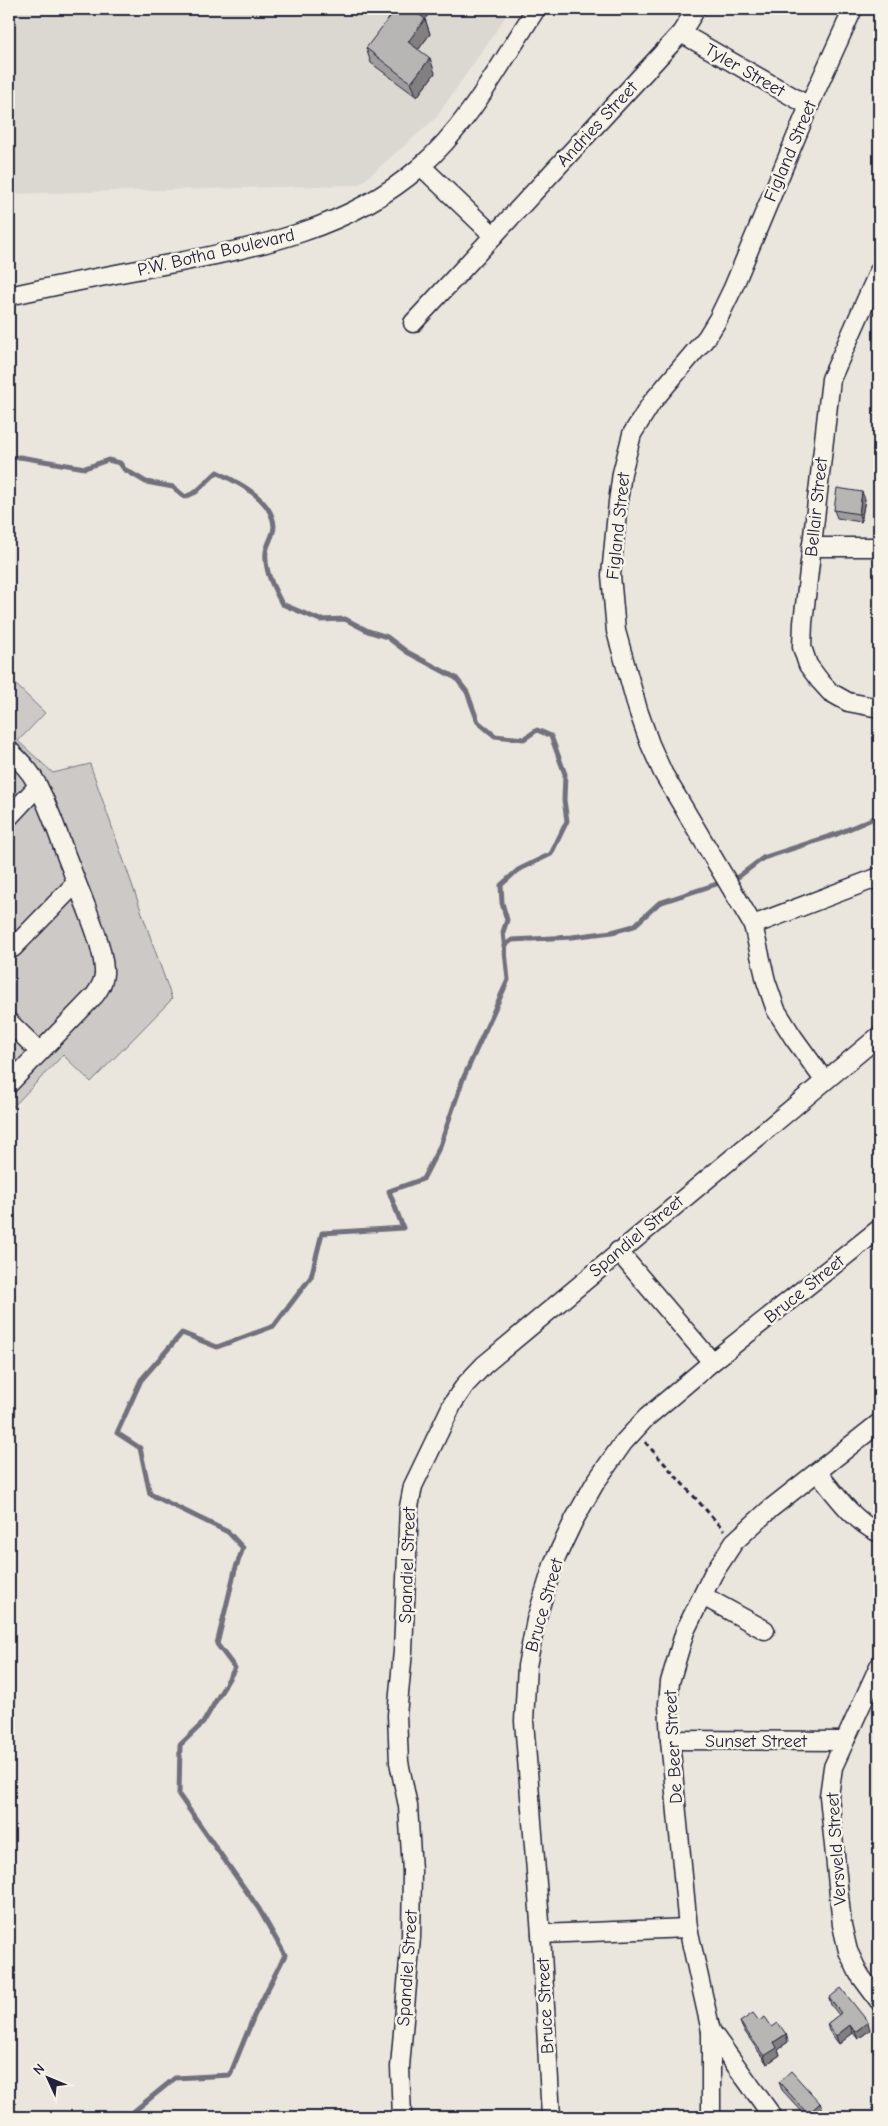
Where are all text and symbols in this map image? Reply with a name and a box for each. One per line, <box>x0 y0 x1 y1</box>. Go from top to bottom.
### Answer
street label: Tyler Street <box>701 39 789 102</box>
street label: Andries Street <box>553 77 643 171</box>
street label: Figland Street <box>760 97 822 205</box>
street label: P.W. Botha Boulevard <box>135 224 297 281</box>
street label: Bellair Street <box>801 456 832 558</box>
street label: Figland Street <box>602 470 635 581</box>
street label: Spandiel Street <box>585 1190 688 1282</box>
street label: Bruce Street <box>760 1250 849 1328</box>
street label: Spandiel Street <box>395 1506 420 1624</box>
street label: Bruce Street <box>521 1555 568 1654</box>
street label: De Beer Street <box>660 1689 687 1804</box>
street label: Sunset Street <box>705 1731 808 1752</box>
street label: Versveld Street <box>822 1791 851 1906</box>
street label: Spandiel Street <box>393 1908 422 2027</box>
street label: Bruce Street <box>532 1957 559 2055</box>
north arrow <box>22 2054 72 2104</box>
text: N <box>30 2060 48 2079</box>

